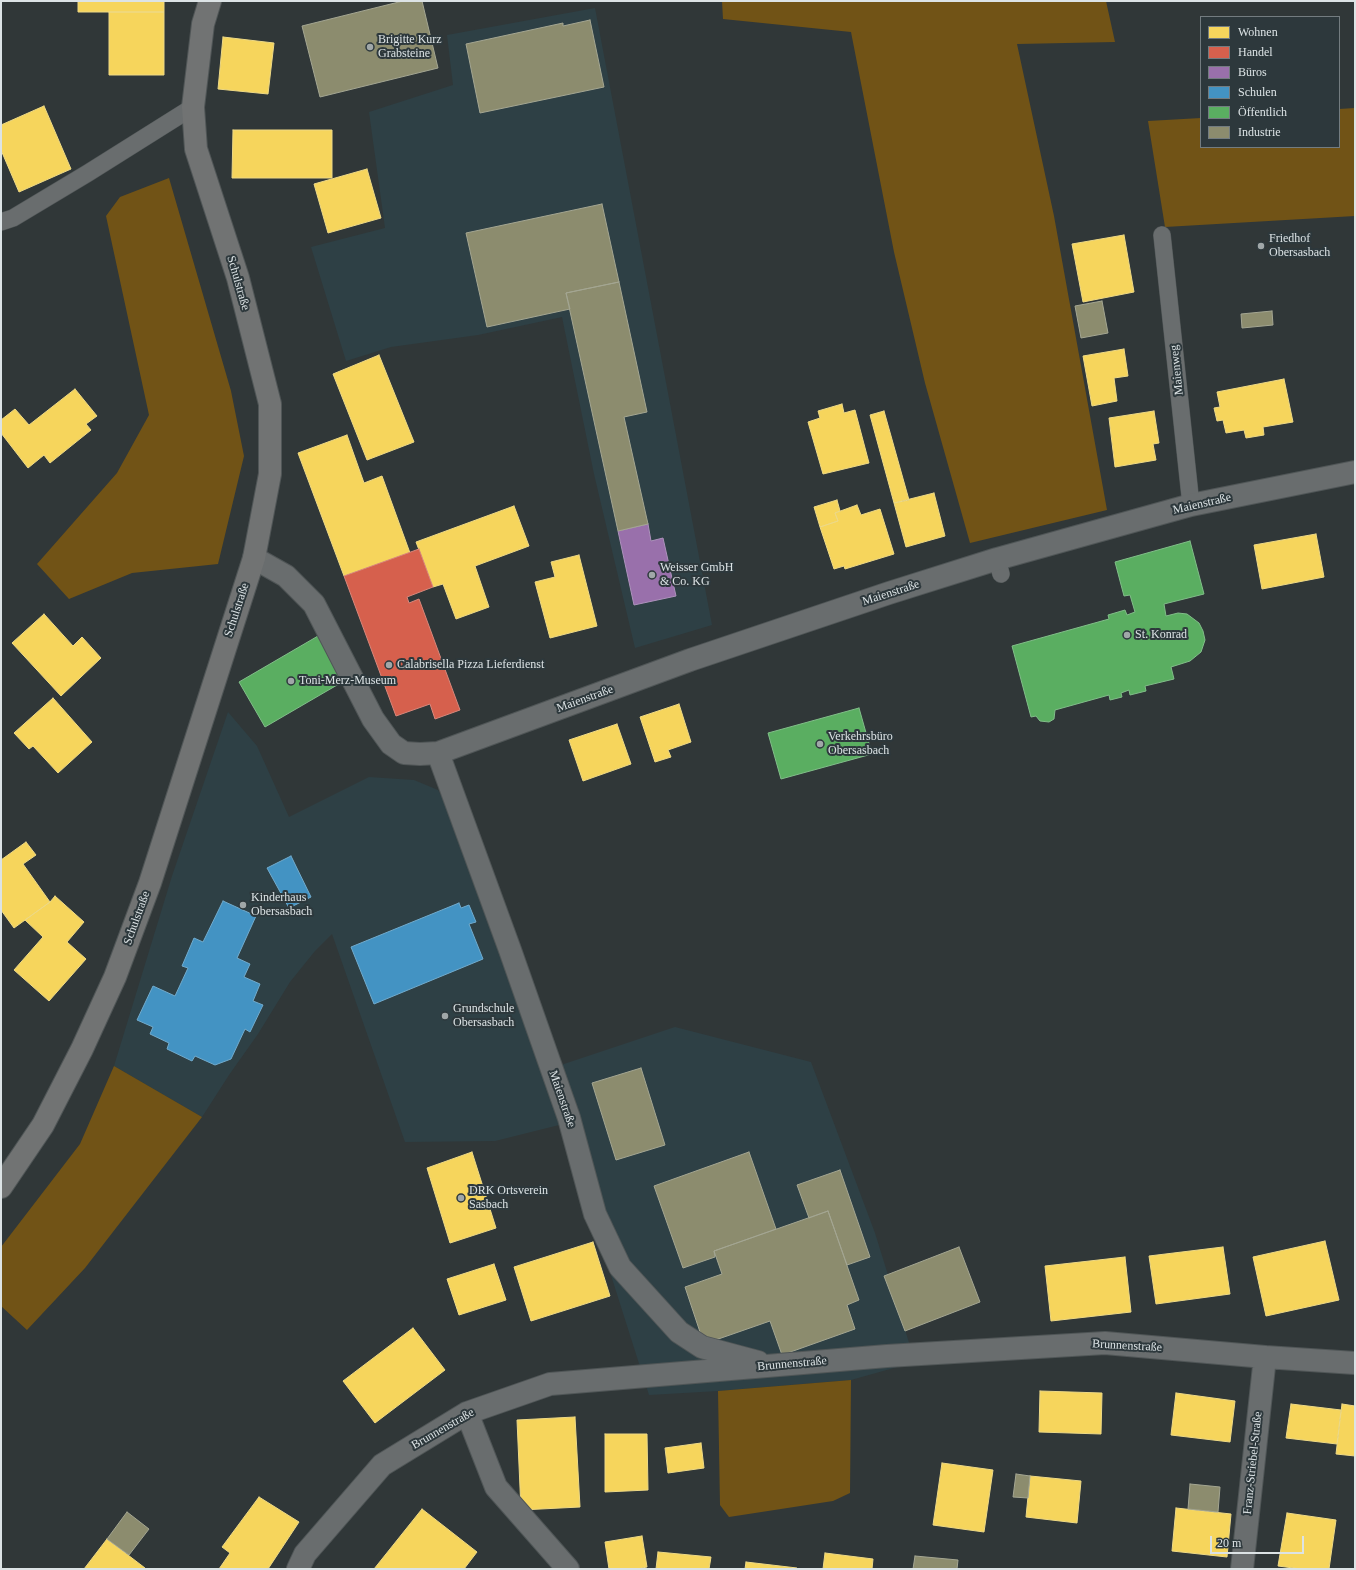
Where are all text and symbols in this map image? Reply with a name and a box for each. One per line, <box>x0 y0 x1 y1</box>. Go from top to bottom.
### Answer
legend <box>1200 16 1340 148</box>
text: Wohnen <box>1238 25 1278 39</box>
place label: Brigitte Kurz Grabsteine <box>378 33 442 61</box>
marker: Brigitte Kurz Grabsteine <box>365 42 375 52</box>
text: Handel <box>1238 45 1273 59</box>
text: Büros <box>1238 65 1267 79</box>
text: Schulen <box>1238 85 1277 99</box>
text: Öffentlich <box>1238 105 1287 119</box>
text: Industrie <box>1238 125 1281 139</box>
place label: Friedhof Obersasbach <box>1269 232 1330 260</box>
marker: Friedhof Obersasbach <box>1256 241 1266 251</box>
street label: Schulstraße <box>223 254 253 312</box>
street label: Maienweg <box>1167 344 1187 396</box>
street label: Maienstraße <box>1171 490 1233 518</box>
place label: Weisser GmbH & Co. KG <box>660 561 733 589</box>
marker: Weisser GmbH & Co. KG <box>647 570 657 580</box>
street label: Maienstraße <box>861 577 921 609</box>
street label: Schulstraße <box>222 581 252 639</box>
place label: St. Konrad <box>1135 628 1187 642</box>
marker: St. Konrad <box>1122 630 1132 640</box>
place label: Calabrisella Pizza Lieferdienst <box>397 658 544 672</box>
marker: Calabrisella Pizza Lieferdienst <box>384 660 394 670</box>
place label: Toni-Merz-Museum <box>299 674 396 688</box>
marker: Toni-Merz-Museum <box>286 676 296 686</box>
street label: Maienstraße <box>555 682 615 716</box>
place label: Verkehrsbüro Obersasbach <box>828 730 893 758</box>
marker: Verkehrsbüro Obersasbach <box>815 739 825 749</box>
street label: Schulstraße <box>121 889 153 947</box>
place label: Kinderhaus Obersasbach <box>251 891 312 919</box>
marker: Kinderhaus Obersasbach <box>238 900 248 910</box>
place label: Grundschule Obersasbach <box>453 1002 514 1030</box>
marker: Grundschule Obersasbach <box>440 1011 450 1021</box>
street label: Maienstraße <box>546 1069 578 1129</box>
place label: DRK Ortsverein Sasbach <box>469 1184 548 1212</box>
marker: DRK Ortsverein Sasbach <box>456 1193 466 1203</box>
street label: Brunnenstraße <box>1092 1337 1162 1355</box>
street label: Brunnenstraße <box>757 1354 827 1374</box>
street label: Brunnenstraße <box>409 1405 477 1453</box>
street label: Franz-Striebel-Straße <box>1240 1411 1266 1515</box>
scale bar <box>1212 1528 1306 1554</box>
text: 20 m <box>1217 1536 1241 1550</box>

